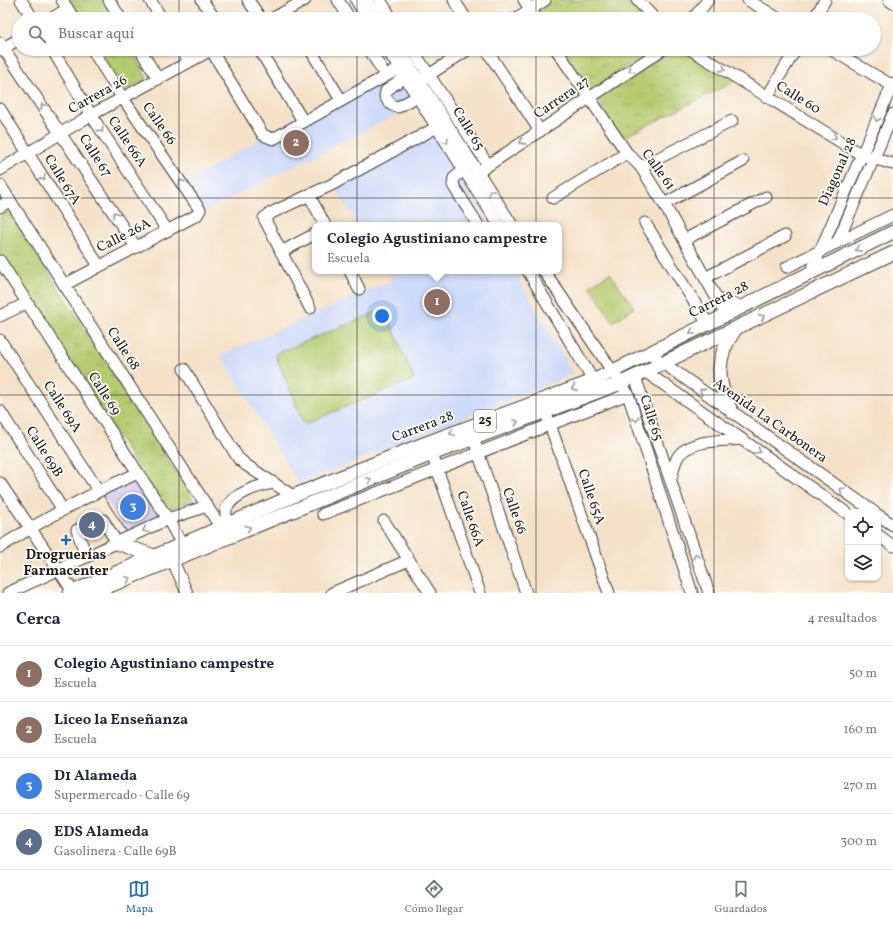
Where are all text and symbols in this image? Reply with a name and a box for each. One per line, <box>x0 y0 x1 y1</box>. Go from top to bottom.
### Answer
search box <box>12 12 881 56</box>
icon: search <box>26 23 48 45</box>
text: Buscar aquí <box>58 24 134 45</box>
one-way arrow <box>719 65 726 72</box>
one-way arrow <box>628 66 635 73</box>
street label: Carrera 26 <box>65 71 131 119</box>
street label: Carrera 27 <box>530 72 594 124</box>
street label: Calle 60 <box>772 77 824 119</box>
street label: Calle 66 <box>137 99 181 149</box>
one-way arrow <box>40 103 48 110</box>
street label: Calle 65 <box>447 104 489 154</box>
street label: Calle 66A <box>103 113 151 171</box>
one-way arrow <box>874 115 882 122</box>
one-way arrow <box>96 126 104 133</box>
pin: 2 <box>283 128 309 158</box>
street label: Calle 67 <box>74 131 116 181</box>
one-way arrow <box>830 133 837 140</box>
street label: Diagonal 28 <box>814 135 862 209</box>
one-way arrow <box>441 137 448 144</box>
one-way arrow <box>519 137 526 145</box>
street label: Calle 61 <box>637 146 679 194</box>
street label: Calle 67A <box>39 151 85 209</box>
one-way arrow <box>38 174 46 181</box>
one-way arrow <box>179 180 186 187</box>
one-way arrow <box>488 189 496 196</box>
one-way arrow <box>113 212 120 219</box>
street label: Calle 26A <box>94 214 154 258</box>
popup <box>312 222 562 274</box>
text: Colegio Agustiniano campestre <box>327 229 547 250</box>
one-way arrow <box>855 244 862 252</box>
text: Escuela <box>327 250 370 268</box>
street label: Carrera 28 <box>686 277 752 323</box>
pin: 1 <box>424 287 450 317</box>
your location <box>372 306 392 326</box>
one-way arrow <box>757 314 765 322</box>
street label: Calle 68 <box>102 324 144 374</box>
one-way arrow <box>688 328 696 335</box>
street label: Calle 69 <box>83 369 125 419</box>
street label: Avenida La Carbonera <box>709 374 831 468</box>
street label: Calle 69A <box>38 377 86 437</box>
one-way arrow <box>571 383 578 391</box>
one-way arrow <box>699 389 706 396</box>
street label: Calle 65 <box>635 392 667 444</box>
street label: Carrera 28 <box>389 407 457 447</box>
road number: 25 <box>474 410 496 432</box>
one-way arrow <box>631 416 640 423</box>
one-way arrow <box>512 419 519 427</box>
street label: Calle 69B <box>21 423 67 481</box>
one-way arrow <box>449 429 456 437</box>
one-way arrow <box>753 446 760 453</box>
street label: Calle 65A <box>573 467 609 527</box>
one-way arrow <box>365 476 372 484</box>
street label: Calle 66 <box>497 485 531 537</box>
one-way arrow <box>840 488 847 495</box>
street label: Calle 66A <box>452 489 488 550</box>
pin: 3 <box>120 492 146 522</box>
map controls <box>845 509 881 581</box>
button: locate <box>845 509 881 545</box>
pin: 4 <box>79 510 105 540</box>
one-way arrow <box>142 525 149 533</box>
one-way arrow <box>245 525 252 533</box>
marker: Drogruerías Farmacenter <box>61 535 71 545</box>
button: layers <box>845 545 881 581</box>
place label: Drogruerías Farmacenter <box>24 546 109 581</box>
one-way arrow <box>693 553 701 560</box>
one-way arrow <box>125 575 132 583</box>
text: Cerca <box>16 608 61 631</box>
text: 4 resultados <box>807 610 877 628</box>
text: Colegio Agustiniano campestre <box>54 654 274 675</box>
text: 1 <box>26 665 32 683</box>
text: 50 m <box>849 665 877 683</box>
text: Escuela <box>54 675 97 693</box>
text: Liceo la Enseñanza <box>54 710 188 731</box>
text: 2 <box>26 721 32 739</box>
text: 160 m <box>843 721 877 739</box>
text: Escuela <box>54 731 97 749</box>
text: D1 Alameda <box>54 766 137 787</box>
text: 3 <box>26 777 32 795</box>
text: 270 m <box>843 777 877 795</box>
text: Supermercado · Calle 69 <box>54 787 190 805</box>
text: EDS Alameda <box>54 822 149 843</box>
text: 4 <box>25 833 33 851</box>
text: 300 m <box>841 833 877 851</box>
text: Gasolinera · Calle 69B <box>54 843 177 861</box>
tab: Mapa <box>126 878 153 917</box>
tab: Cómo llegar <box>405 878 463 917</box>
tab: Guardados <box>714 878 767 917</box>

